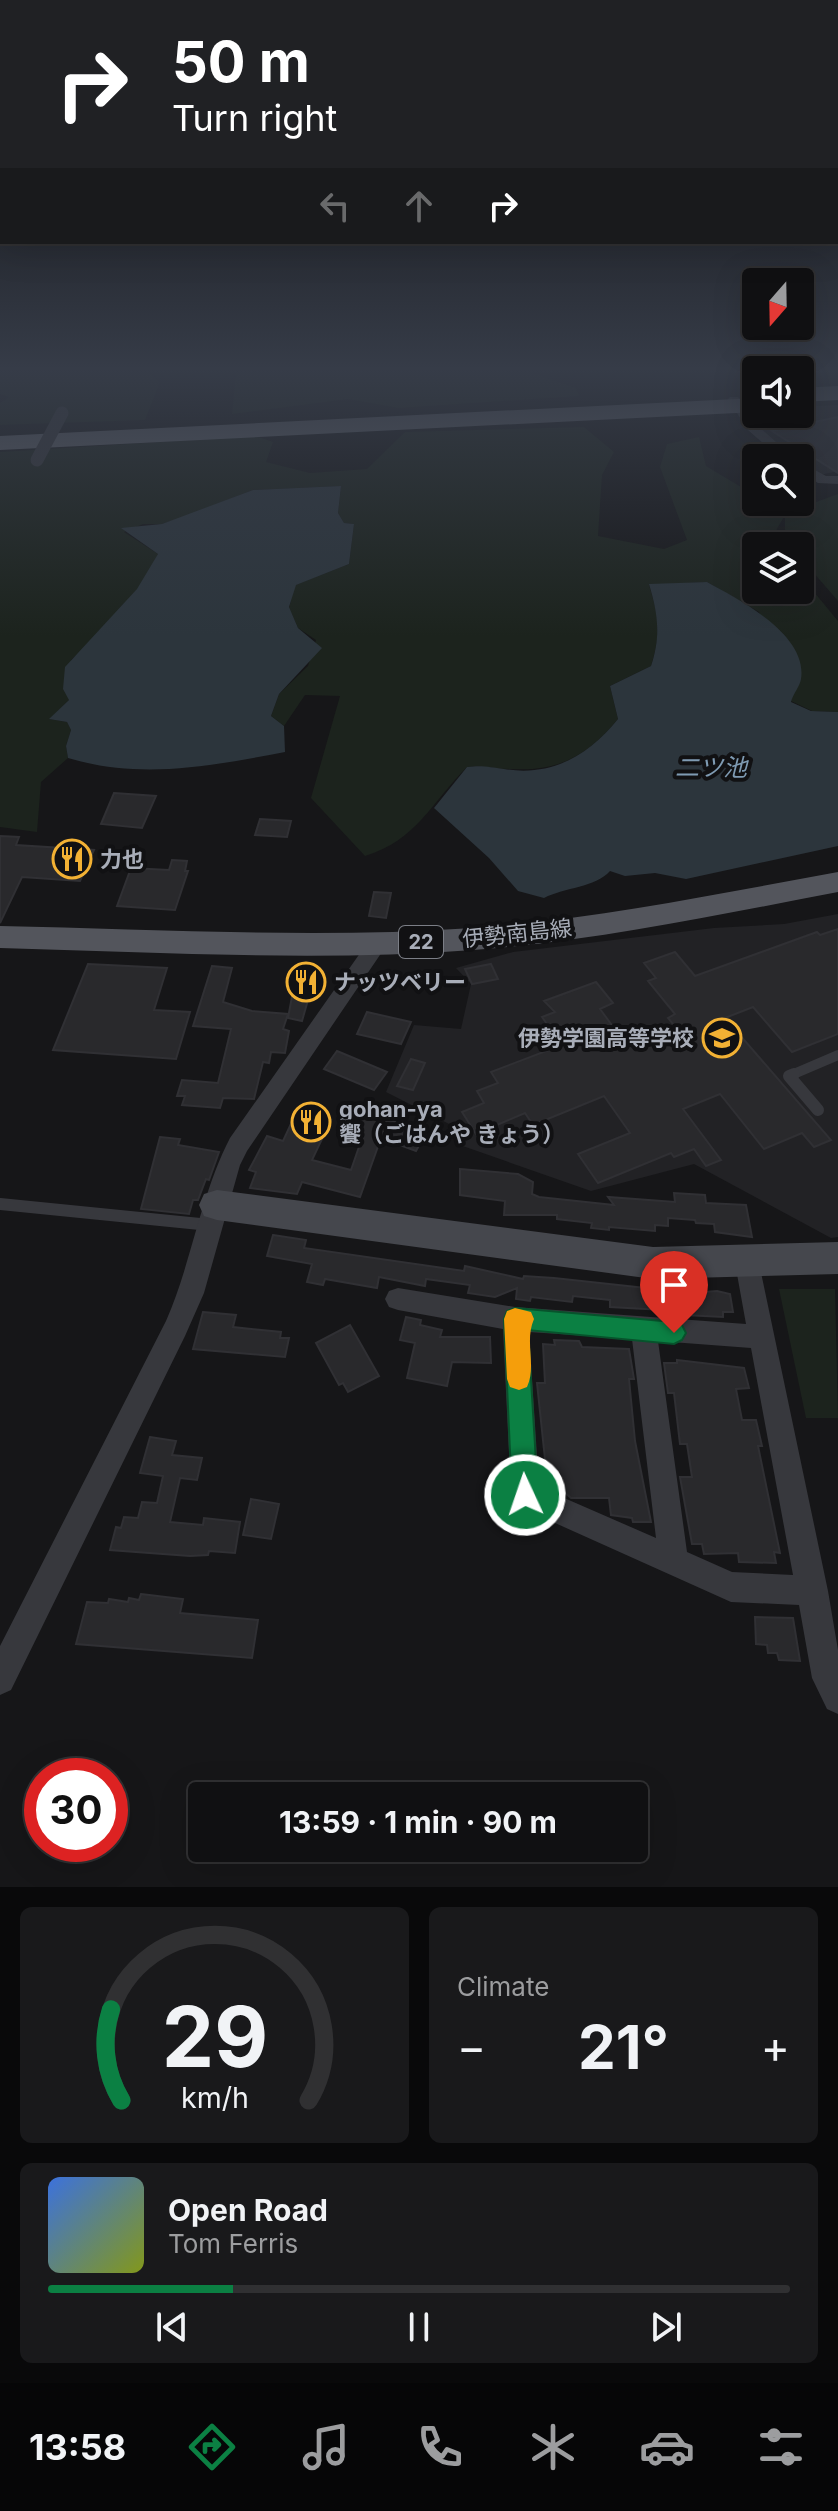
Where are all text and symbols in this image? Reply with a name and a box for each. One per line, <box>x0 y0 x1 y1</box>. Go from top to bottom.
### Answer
text: 50 m <box>172 28 310 96</box>
icon: right <box>40 32 144 136</box>
text: Turn right <box>172 96 337 140</box>
icon: left <box>313 184 357 228</box>
icon: ahead <box>397 184 441 228</box>
icon: right <box>481 184 525 228</box>
north arrow <box>742 268 814 340</box>
map controls <box>742 268 814 604</box>
button: sound <box>742 356 814 428</box>
button: search <box>742 444 814 516</box>
button: layers <box>742 532 814 604</box>
water label: 二ツ池 <box>675 753 749 782</box>
restaurant icon: 力也 <box>51 838 93 880</box>
place label: 力也 <box>100 846 144 872</box>
street label: 伊勢南島線 <box>461 914 573 952</box>
road number: 22 <box>399 926 443 958</box>
restaurant icon: ナッツベリー <box>285 961 327 1003</box>
place label: ナッツベリー <box>334 969 466 995</box>
school or university icon: 伊勢学園高等学校 <box>701 1017 743 1059</box>
place label: 伊勢学園高等学校 <box>518 1025 694 1051</box>
place label: gohan-ya 饗（ごはんや きょう） <box>339 1096 564 1147</box>
restaurant icon: gohan-ya 饗（ごはんや きょう） <box>290 1101 332 1143</box>
pin <box>640 1251 708 1333</box>
icon: arrive <box>652 1263 696 1307</box>
position arrow <box>483 1453 567 1537</box>
speed limit sign: 30 <box>24 1758 128 1862</box>
text: 13:59 · 1 min · 90 m <box>279 1804 557 1840</box>
text: Climate <box>457 1971 549 2002</box>
text: 29 <box>161 1986 268 2087</box>
text: 21° <box>578 2011 669 2083</box>
text: − <box>457 2020 486 2074</box>
text: + <box>761 2020 790 2074</box>
text: km/h <box>181 2080 248 2115</box>
text: Open Road <box>168 2192 328 2228</box>
text: Tom Ferris <box>168 2228 298 2259</box>
icon: previous <box>150 2305 194 2349</box>
icon: pause <box>397 2305 441 2349</box>
icon: next <box>644 2305 688 2349</box>
icon: directions <box>184 2419 240 2475</box>
icon: music <box>298 2419 354 2475</box>
icon: phone <box>412 2419 468 2475</box>
icon: climate <box>525 2419 581 2475</box>
icon: car <box>639 2419 695 2475</box>
icon: filters <box>753 2419 809 2475</box>
text: 13:58 <box>29 2425 126 2469</box>

